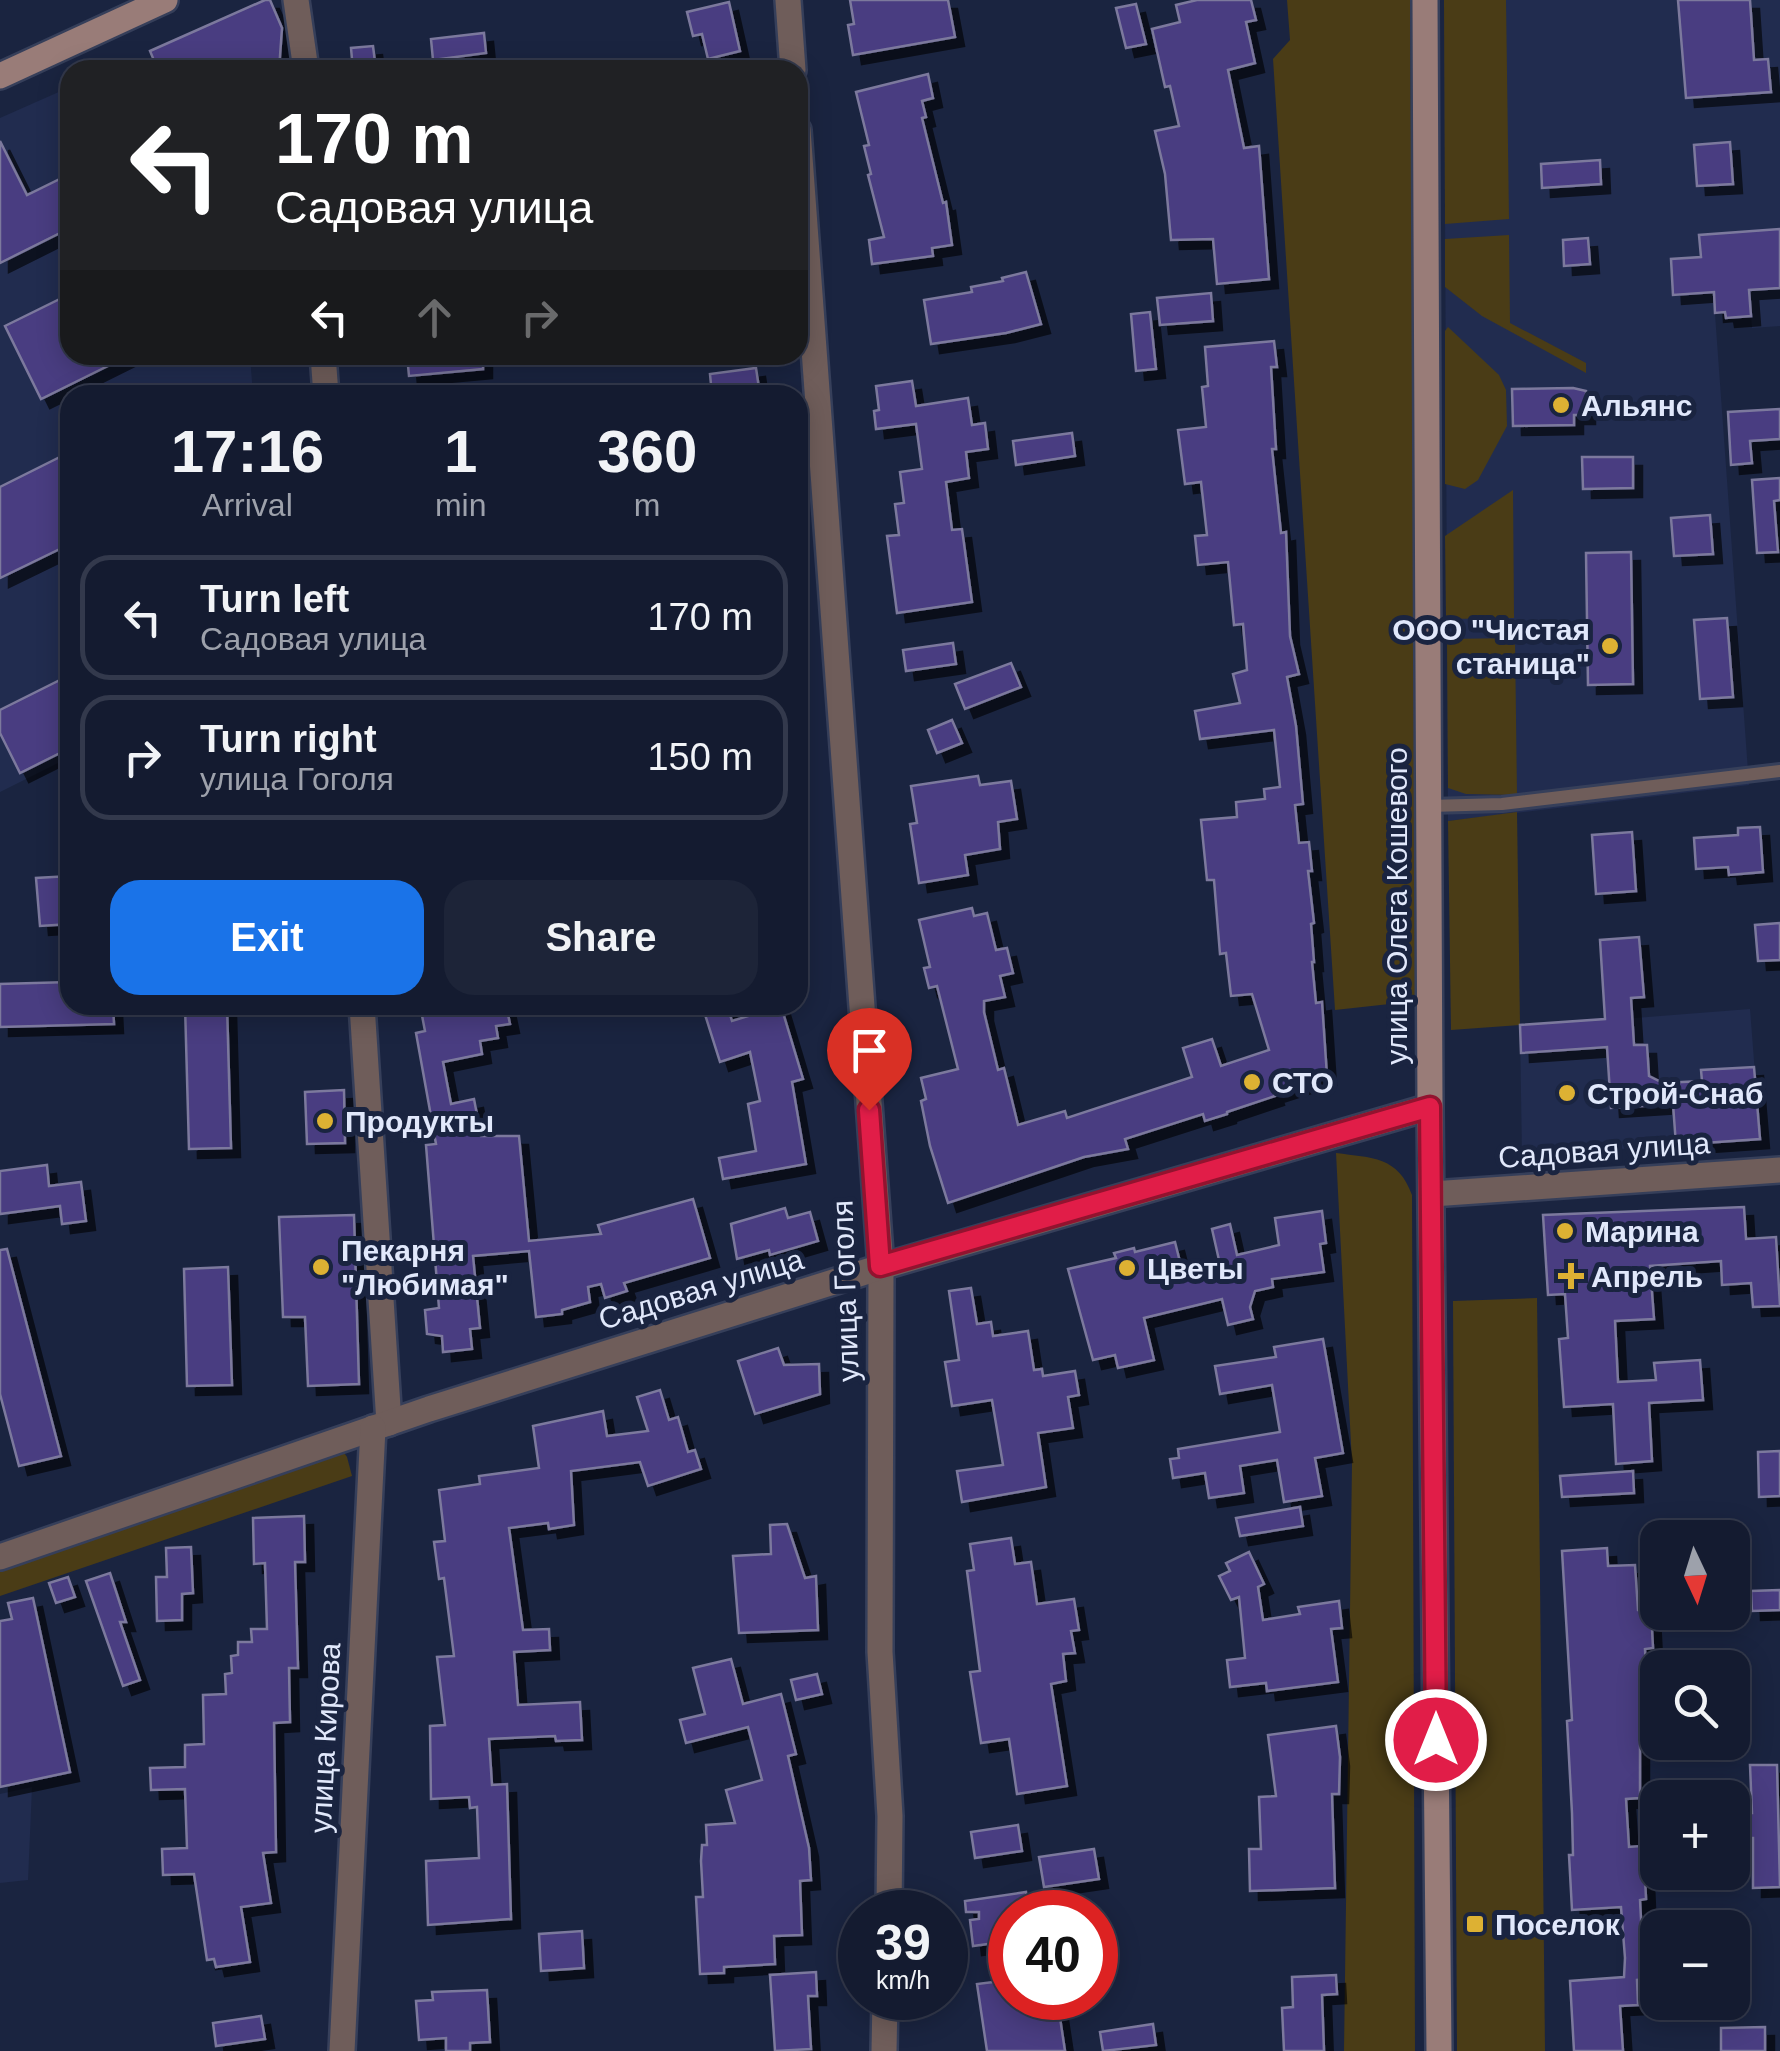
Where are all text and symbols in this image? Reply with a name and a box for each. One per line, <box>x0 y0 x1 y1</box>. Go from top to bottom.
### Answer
icon: left <box>110 100 240 230</box>
text: 170 m <box>275 100 473 178</box>
text: Садовая улица <box>275 182 593 233</box>
icon: left <box>302 290 357 345</box>
icon: ahead <box>407 290 462 345</box>
icon: right <box>512 290 567 345</box>
place label: Альянс <box>1581 389 1692 422</box>
marker: Альянс <box>1550 394 1572 416</box>
text: 17:16 <box>171 418 324 485</box>
text: 1 <box>444 418 477 485</box>
text: 360 <box>597 418 697 485</box>
text: Arrival <box>202 487 293 523</box>
text: min <box>435 487 486 523</box>
text: m <box>634 487 661 523</box>
text: Turn left <box>200 578 349 620</box>
icon: left <box>115 590 170 645</box>
text: 170 m <box>647 596 753 638</box>
place label: ООО "Чистая станица" <box>1392 613 1590 680</box>
text: Садовая улица <box>200 621 426 657</box>
marker: ООО "Чистая станица" <box>1599 635 1621 657</box>
text: Turn right <box>200 718 377 760</box>
icon: right <box>115 730 170 785</box>
text: 150 m <box>647 736 753 778</box>
street label: улица Олега Кошевого <box>1380 747 1413 1065</box>
text: улица Гоголя <box>200 761 394 797</box>
button: Exit <box>110 880 424 995</box>
button: Share <box>444 880 758 995</box>
pin <box>827 1008 912 1111</box>
icon: arrive <box>842 1023 897 1078</box>
place label: СТО <box>1272 1066 1334 1099</box>
marker: СТО <box>1241 1071 1263 1093</box>
place label: Строй-Снаб <box>1587 1077 1763 1110</box>
marker: Строй-Снаб <box>1556 1082 1578 1104</box>
place label: Продукты <box>345 1105 494 1138</box>
marker: Продукты <box>314 1110 336 1132</box>
street label: Садовая улица <box>1497 1126 1711 1174</box>
street label: улица Гоголя <box>825 1200 865 1382</box>
place label: Марина <box>1585 1215 1699 1248</box>
marker: Марина <box>1554 1220 1576 1242</box>
place label: Пекарня "Любимая" <box>341 1234 509 1301</box>
street label: Садовая улица <box>595 1242 808 1336</box>
place label: Цветы <box>1147 1252 1244 1285</box>
marker: Пекарня "Любимая" <box>310 1256 332 1278</box>
marker: Цветы <box>1116 1257 1138 1279</box>
place label: Апрель <box>1591 1260 1703 1293</box>
marker: Апрель <box>1560 1265 1582 1287</box>
north arrow <box>1640 1520 1750 1630</box>
map controls <box>1640 1520 1750 2020</box>
street label: улица Кирова <box>304 1642 346 1834</box>
button: search <box>1640 1650 1750 1760</box>
position arrow <box>1384 1688 1488 1792</box>
button: + <box>1640 1780 1750 1890</box>
speed limit sign: 40 <box>988 1890 1118 2020</box>
place label: Поселок <box>1495 1908 1621 1941</box>
button: − <box>1640 1910 1750 2020</box>
marker: Поселок <box>1464 1913 1486 1935</box>
text: 39 <box>875 1915 931 1971</box>
text: km/h <box>876 1966 930 1994</box>

